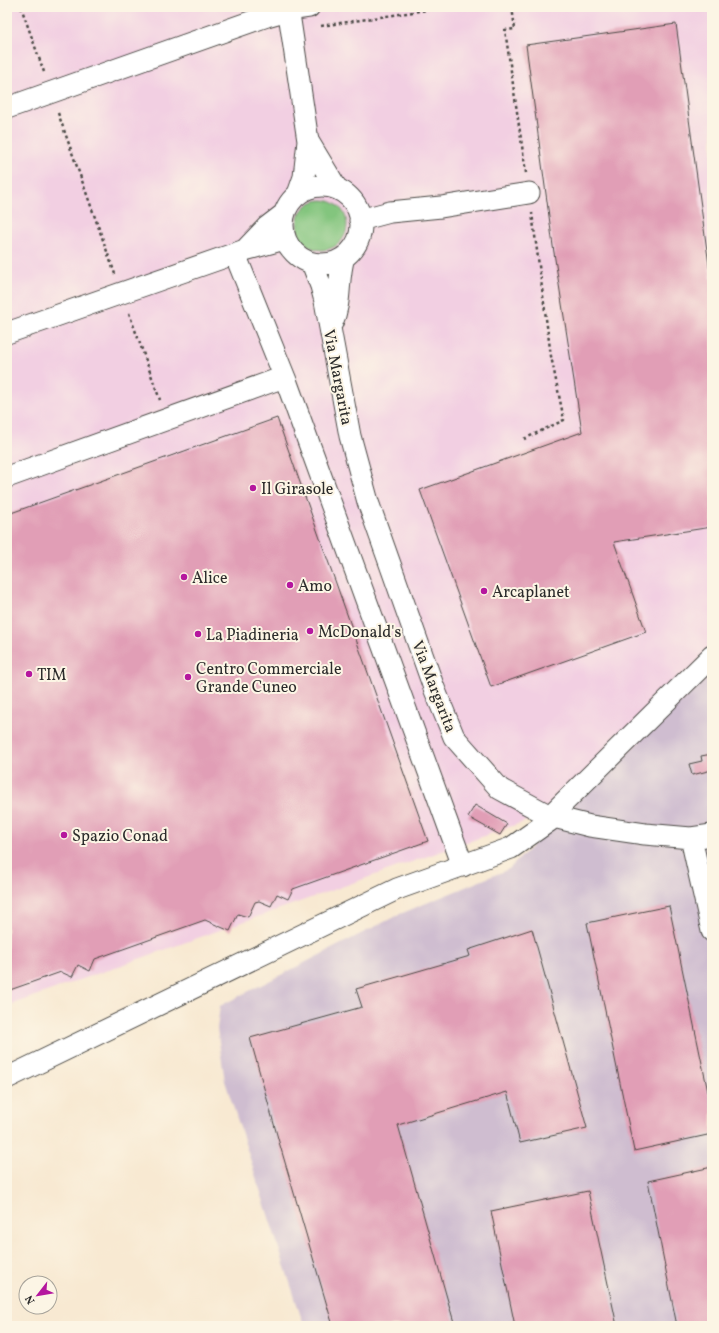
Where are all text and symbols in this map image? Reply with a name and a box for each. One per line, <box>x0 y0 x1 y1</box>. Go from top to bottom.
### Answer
street label: Via Margarita <box>317 328 357 427</box>
place label: Il Girasole <box>261 479 333 501</box>
marker: Il Girasole <box>248 483 258 493</box>
place label: Alice <box>192 568 228 590</box>
marker: Alice <box>179 572 189 582</box>
place label: Amo <box>298 576 332 598</box>
marker: Amo <box>285 580 295 590</box>
place label: Arcaplanet <box>492 582 570 604</box>
marker: Arcaplanet <box>479 586 489 596</box>
place label: McDonald's <box>318 622 401 644</box>
place label: La Piadineria <box>206 625 299 647</box>
marker: McDonald's <box>305 626 315 636</box>
marker: La Piadineria <box>193 629 203 639</box>
street label: Via Margarita <box>405 638 461 736</box>
place label: Centro Commerciale Grande Cuneo <box>196 659 342 699</box>
place label: TIM <box>37 665 67 687</box>
marker: TIM <box>24 669 34 679</box>
marker: Centro Commerciale Grande Cuneo <box>183 672 193 682</box>
place label: Spazio Conad <box>72 826 168 848</box>
marker: Spazio Conad <box>59 830 69 840</box>
north arrow <box>18 1275 58 1315</box>
text: N <box>22 1292 39 1307</box>

